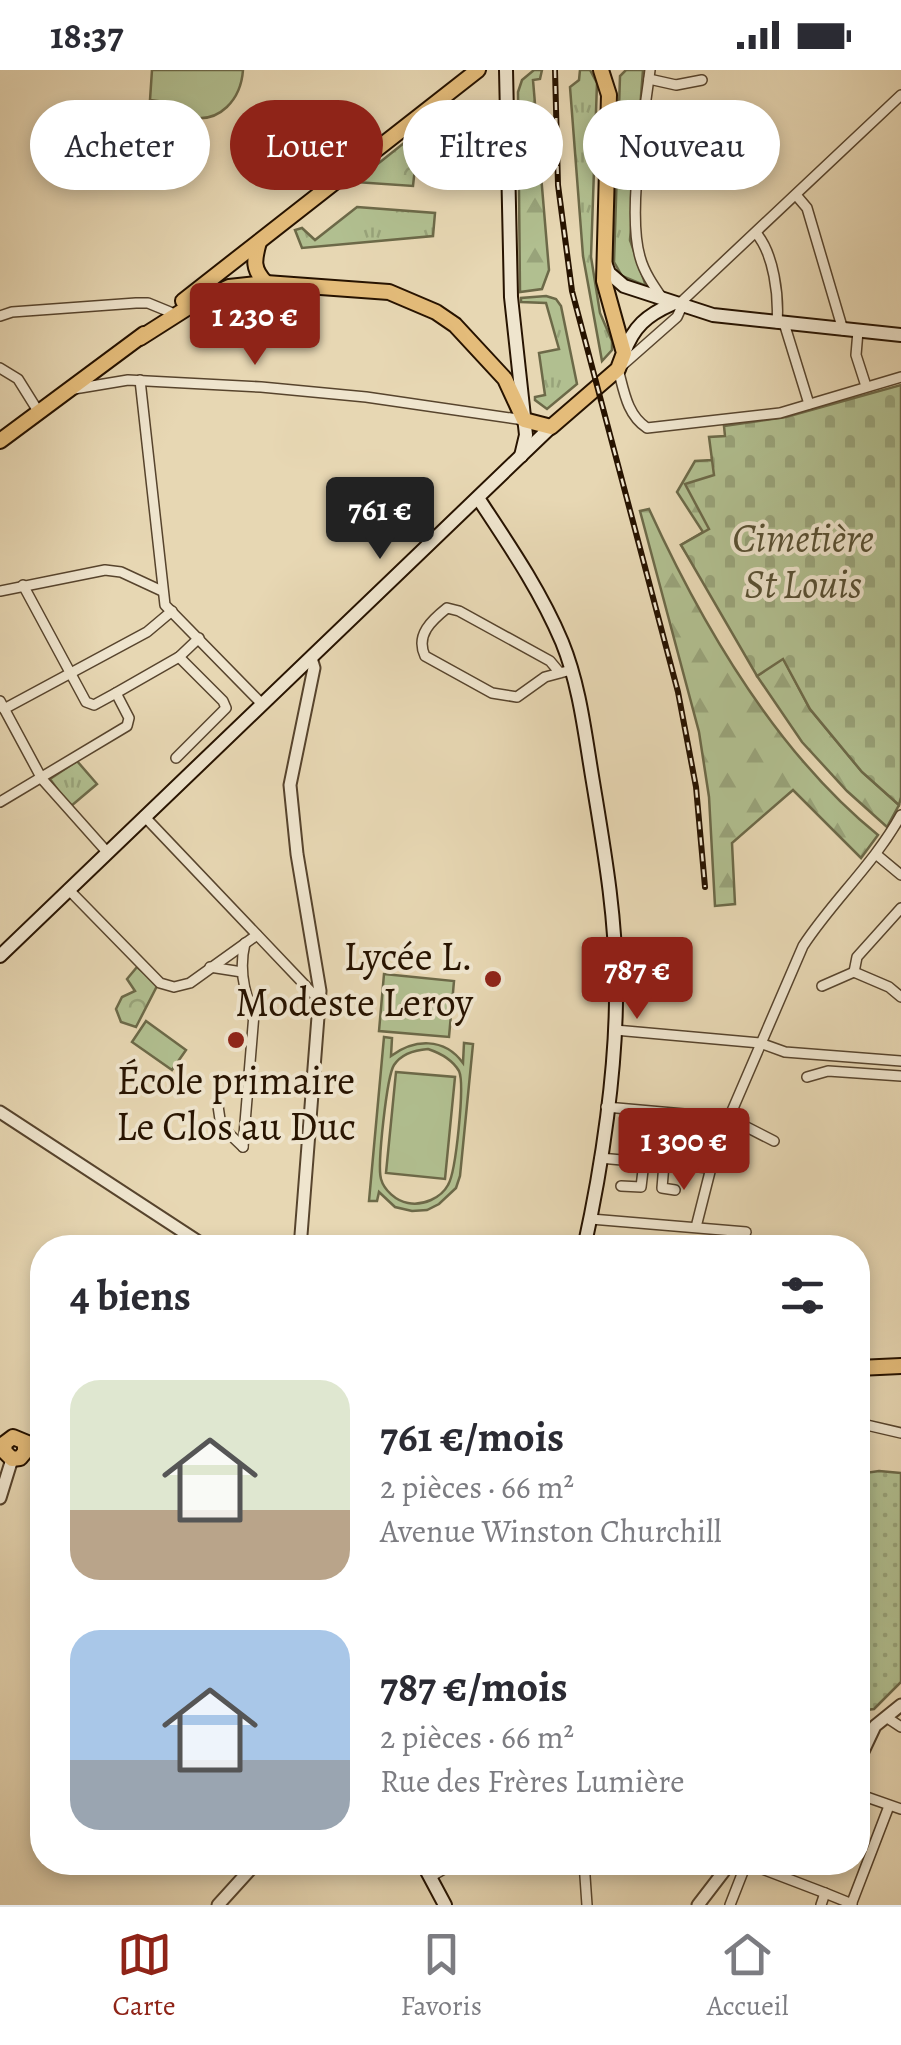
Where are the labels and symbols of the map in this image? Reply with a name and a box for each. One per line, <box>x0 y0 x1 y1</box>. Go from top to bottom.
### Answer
pin: 1 230 € <box>163 283 347 368</box>
pin: 761 € <box>310 477 450 562</box>
park label: Cimetière St Louis <box>732 511 874 612</box>
place label: Lycée L. Modeste Leroy <box>235 929 474 1030</box>
pin: 787 € <box>567 937 707 1022</box>
marker: Lycée L. Modeste Leroy <box>482 968 504 990</box>
marker: École primaire Le Clos au Duc <box>225 1029 247 1051</box>
place label: École primaire Le Clos au Duc <box>116 1053 356 1154</box>
pin: 1 300 € <box>592 1108 776 1193</box>

